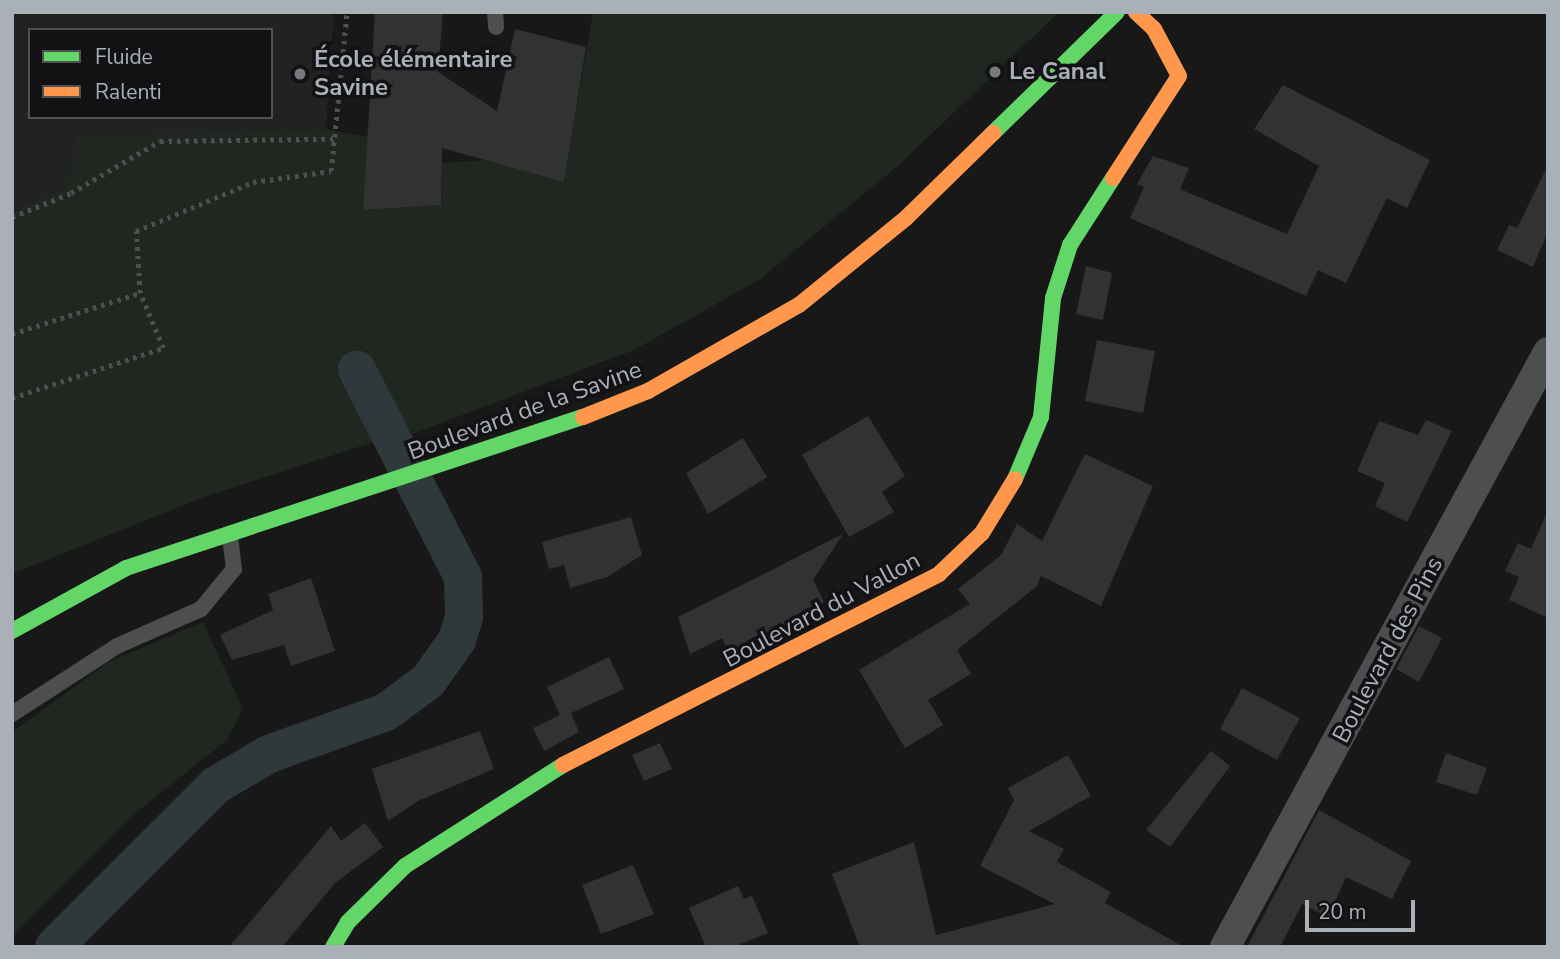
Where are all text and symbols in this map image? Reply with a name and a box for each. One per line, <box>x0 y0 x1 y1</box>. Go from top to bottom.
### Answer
legend <box>28 28 273 119</box>
text: Fluide <box>95 43 153 71</box>
place label: École élémentaire Savine <box>314 46 513 102</box>
place label: Le Canal <box>1009 58 1106 86</box>
marker: Le Canal <box>987 64 1003 80</box>
marker: École élémentaire Savine <box>292 66 308 82</box>
text: Ralenti <box>95 78 162 106</box>
street label: Boulevard de la Savine <box>404 355 646 467</box>
street label: Boulevard du Vallon <box>719 546 925 674</box>
street label: Boulevard des Pins <box>1327 552 1449 748</box>
scale bar <box>1308 886 1418 930</box>
text: 20 m <box>1318 898 1367 926</box>

